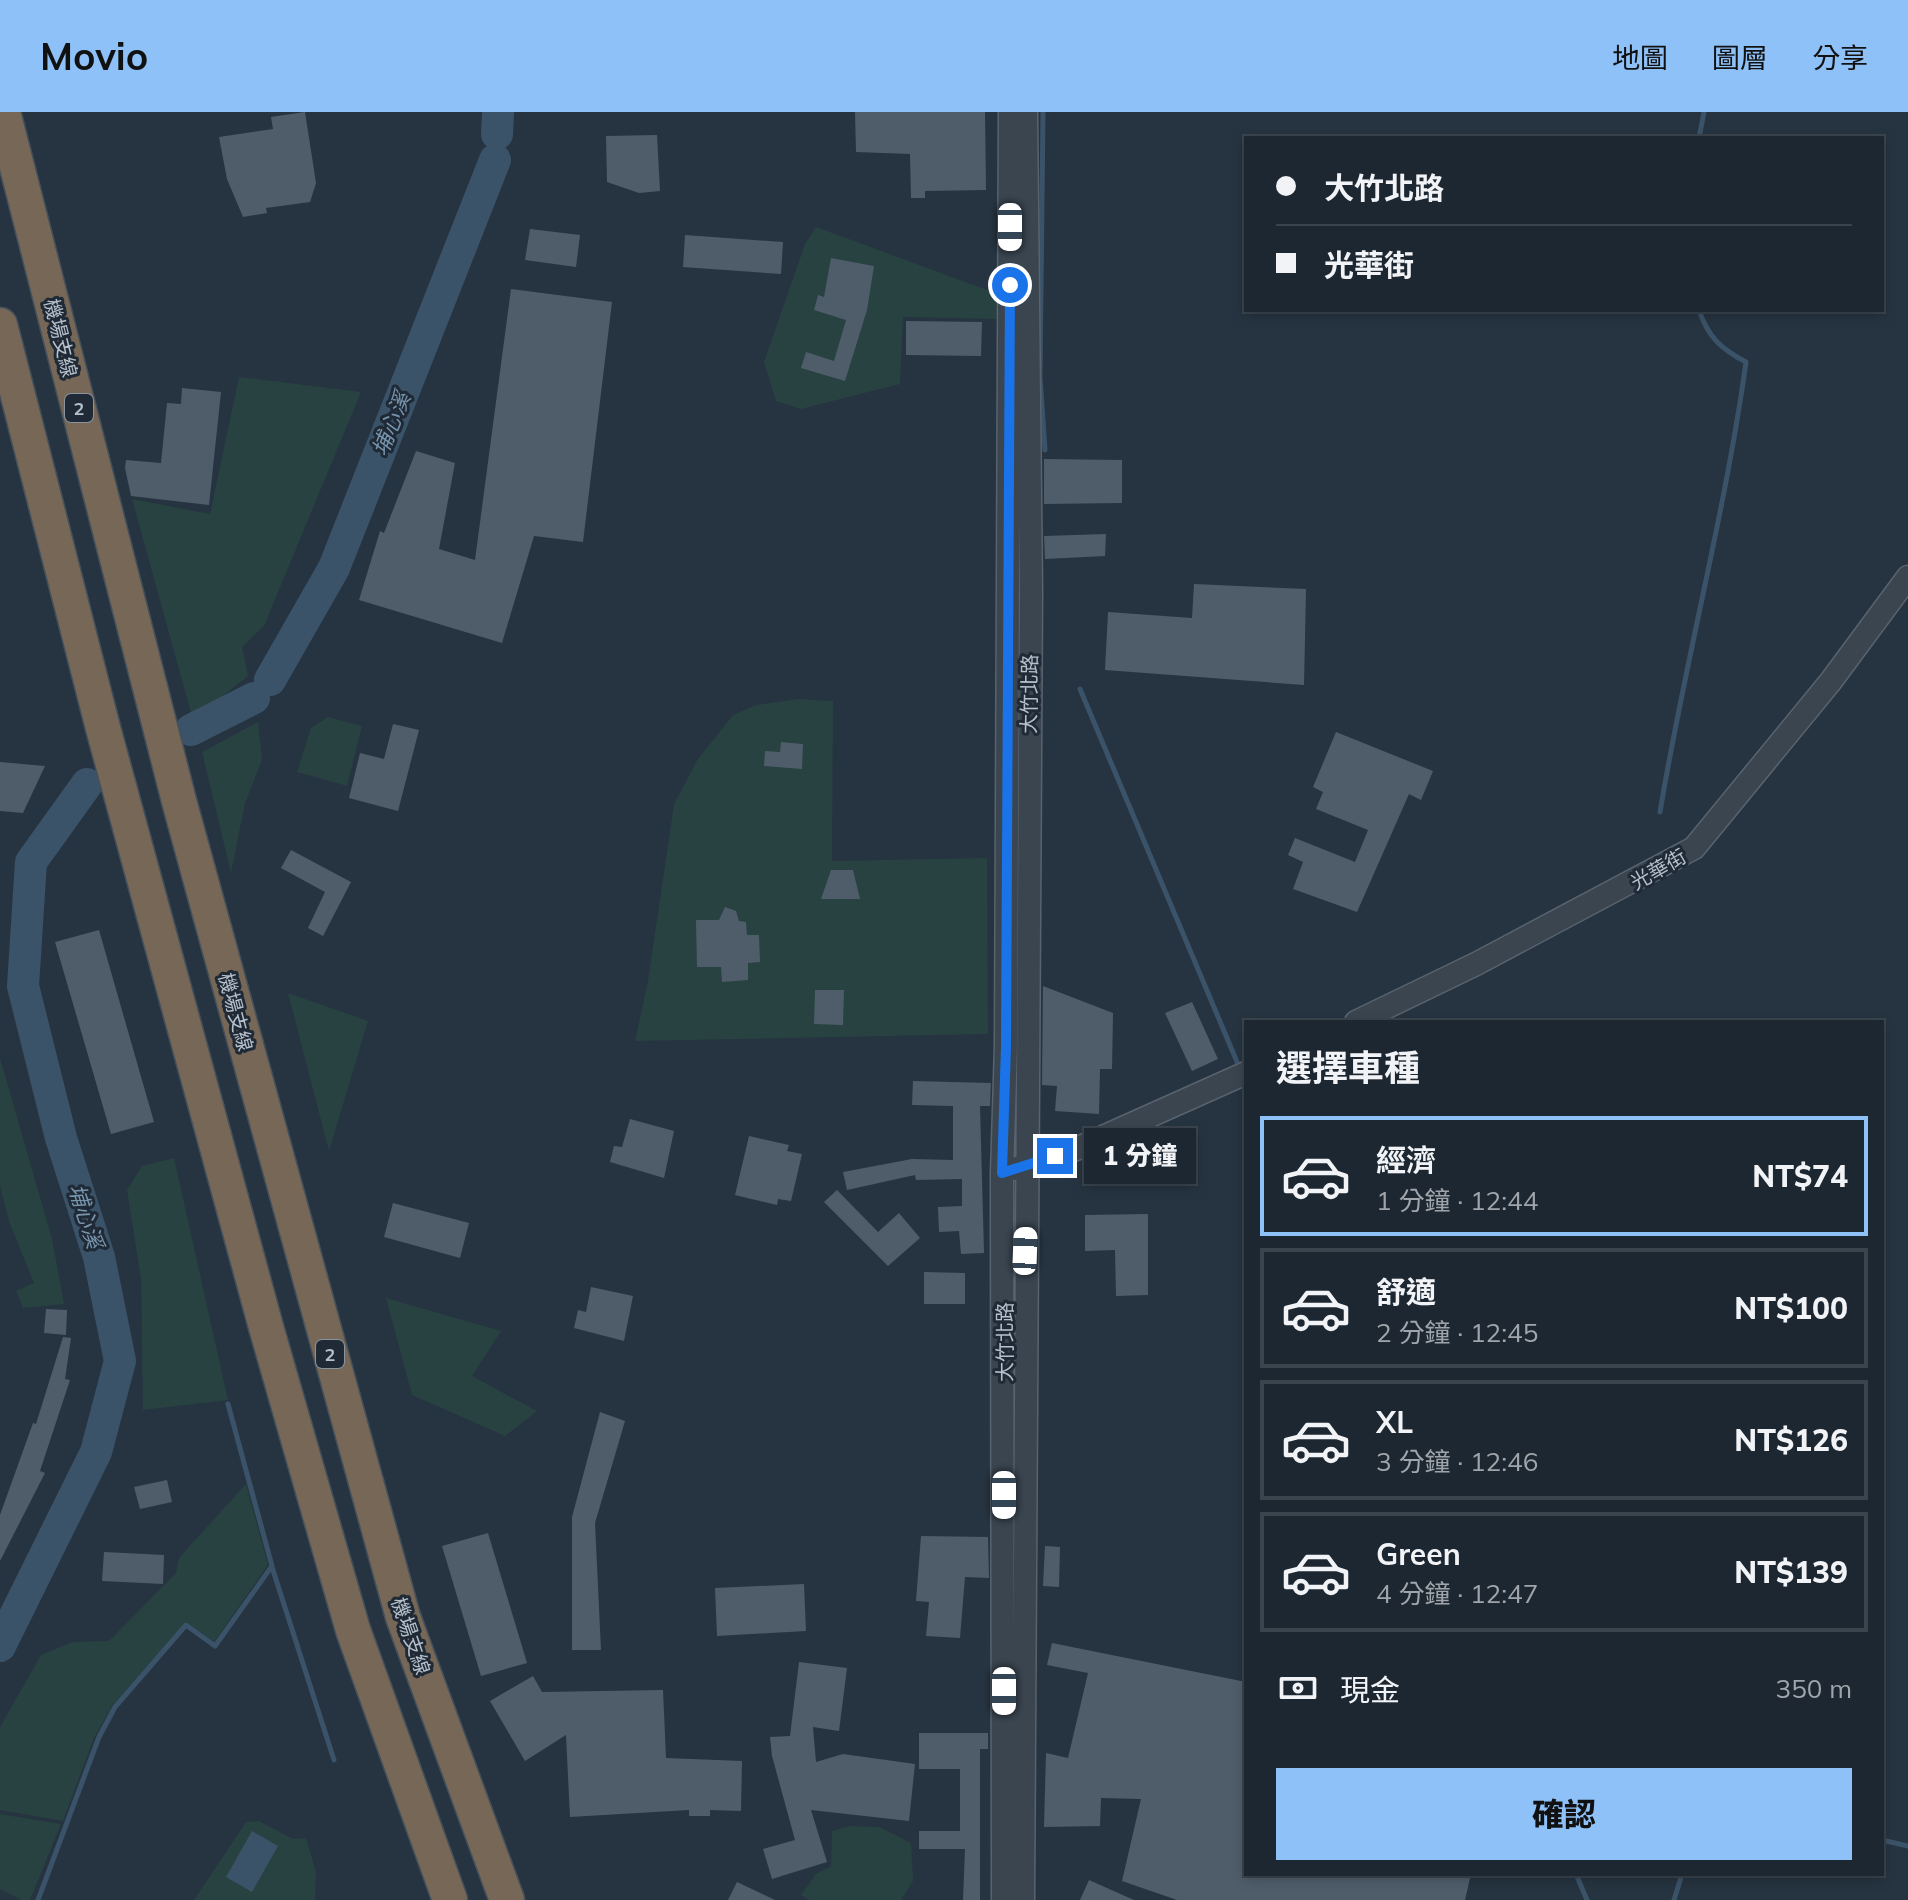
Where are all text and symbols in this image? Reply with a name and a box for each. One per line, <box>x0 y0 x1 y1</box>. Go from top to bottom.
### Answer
text: Movio <box>40 32 148 80</box>
text: 地圖 <box>1612 40 1668 75</box>
text: 圖層 <box>1712 40 1768 75</box>
text: 分享 <box>1812 40 1868 75</box>
text: 大竹北路 <box>1324 169 1444 207</box>
car <box>998 203 1022 251</box>
text: 光華街 <box>1324 246 1414 284</box>
route start <box>992 267 1028 303</box>
street label: 機場支線 <box>39 296 83 380</box>
water label: 埔心溪 <box>366 385 417 460</box>
road number: 2 <box>65 394 93 422</box>
street label: 大竹北路 <box>1016 654 1042 734</box>
street label: 光華街 <box>1626 843 1690 895</box>
street label: 機場支線 <box>214 970 258 1054</box>
text: 選擇車種 <box>1276 1045 1420 1090</box>
callout: 1 分鐘 <box>1083 1128 1195 1184</box>
route end <box>1037 1138 1073 1174</box>
text: 1 分鐘 <box>1103 1139 1177 1172</box>
icon: car <box>1280 1140 1352 1212</box>
text: 經濟 <box>1376 1141 1436 1179</box>
text: NT$74 <box>1752 1157 1848 1195</box>
water label: 埔心溪 <box>62 1180 110 1255</box>
text: 1 分鐘 · 12:44 <box>1376 1184 1538 1217</box>
car <box>1012 1227 1038 1275</box>
icon: car <box>1280 1272 1352 1344</box>
text: 舒適 <box>1376 1273 1436 1311</box>
text: NT$100 <box>1734 1289 1848 1327</box>
street label: 大竹北路 <box>992 1302 1017 1382</box>
text: 2 分鐘 · 12:45 <box>1376 1316 1538 1349</box>
road number: 2 <box>316 1340 344 1368</box>
text: XL <box>1376 1403 1413 1441</box>
icon: car <box>1280 1404 1352 1476</box>
text: NT$126 <box>1734 1421 1848 1459</box>
text: 3 分鐘 · 12:46 <box>1376 1445 1538 1478</box>
car <box>992 1471 1016 1519</box>
text: Green <box>1376 1535 1461 1573</box>
icon: car <box>1280 1536 1352 1608</box>
text: NT$139 <box>1734 1553 1848 1591</box>
text: 4 分鐘 · 12:47 <box>1376 1577 1538 1610</box>
street label: 機場支線 <box>386 1594 436 1678</box>
icon: cash <box>1276 1666 1320 1710</box>
car <box>992 1667 1016 1715</box>
text: 現金 <box>1340 1671 1400 1709</box>
text: 350 m <box>1776 1672 1852 1705</box>
button: 確認 <box>1276 1768 1852 1860</box>

